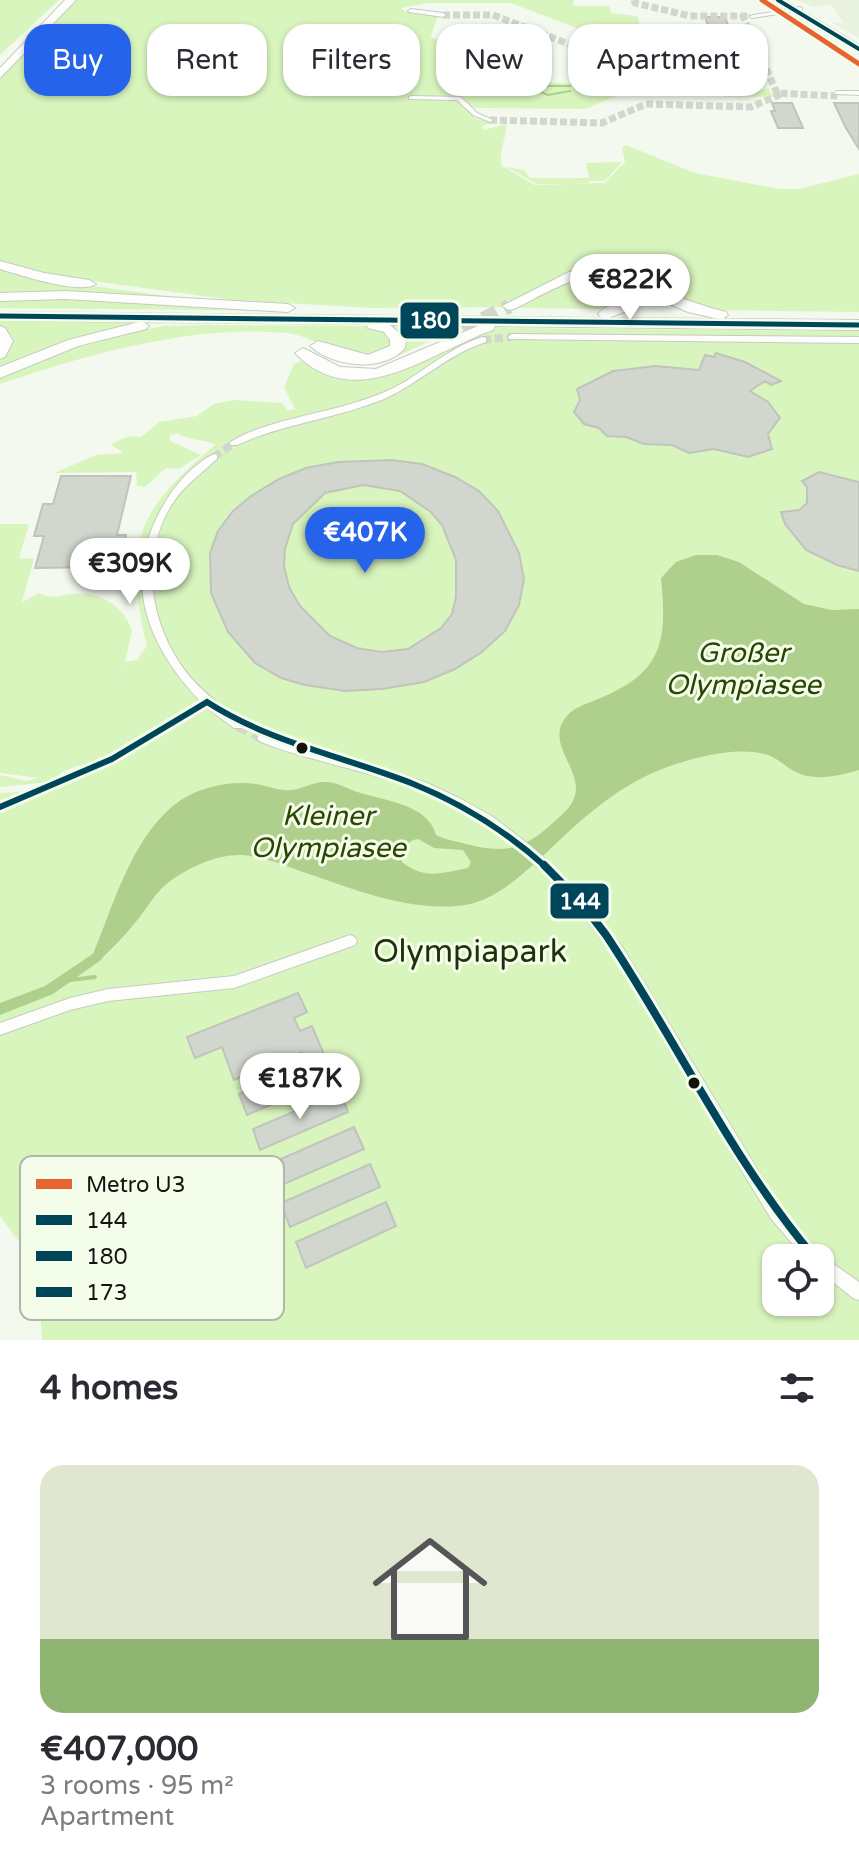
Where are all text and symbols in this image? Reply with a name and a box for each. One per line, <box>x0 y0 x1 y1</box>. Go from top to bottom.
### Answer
chip: Buy <box>24 24 131 96</box>
chip: Rent <box>147 24 267 96</box>
chip: Filters <box>283 24 420 96</box>
chip: New <box>436 24 552 96</box>
chip: Apartment <box>568 24 768 96</box>
pin: €822K <box>574 254 686 322</box>
text: €822K <box>588 264 672 295</box>
line badge: 180 <box>399 301 460 340</box>
text: 180 <box>409 308 451 334</box>
pin: €407K <box>309 507 421 575</box>
text: €407K <box>323 517 407 548</box>
pin: €309K <box>74 538 186 606</box>
text: €309K <box>88 548 172 579</box>
water label: Großer Olympiasee <box>665 636 823 702</box>
unlabelled marker <box>294 740 310 756</box>
water label: Kleiner Olympiasee <box>250 799 408 865</box>
line badge: 144 <box>549 882 610 920</box>
text: 144 <box>559 889 601 915</box>
park label: Olympiapark <box>373 933 567 971</box>
pin: €187K <box>244 1053 356 1121</box>
text: €187K <box>258 1063 342 1094</box>
unlabelled marker <box>686 1075 702 1091</box>
legend <box>20 1156 284 1320</box>
text: Metro U3 <box>86 1172 185 1198</box>
text: 144 <box>86 1208 128 1234</box>
text: 180 <box>86 1244 127 1270</box>
map controls <box>762 1244 834 1316</box>
button: locate <box>762 1244 834 1316</box>
text: 173 <box>86 1280 127 1306</box>
icon: filters <box>775 1366 819 1410</box>
text: 4 homes <box>40 1368 178 1409</box>
icon: home <box>358 1517 502 1661</box>
text: €407,000 <box>40 1729 198 1770</box>
text: 3 rooms · 95 m² <box>40 1770 234 1801</box>
text: Apartment <box>40 1801 174 1832</box>

